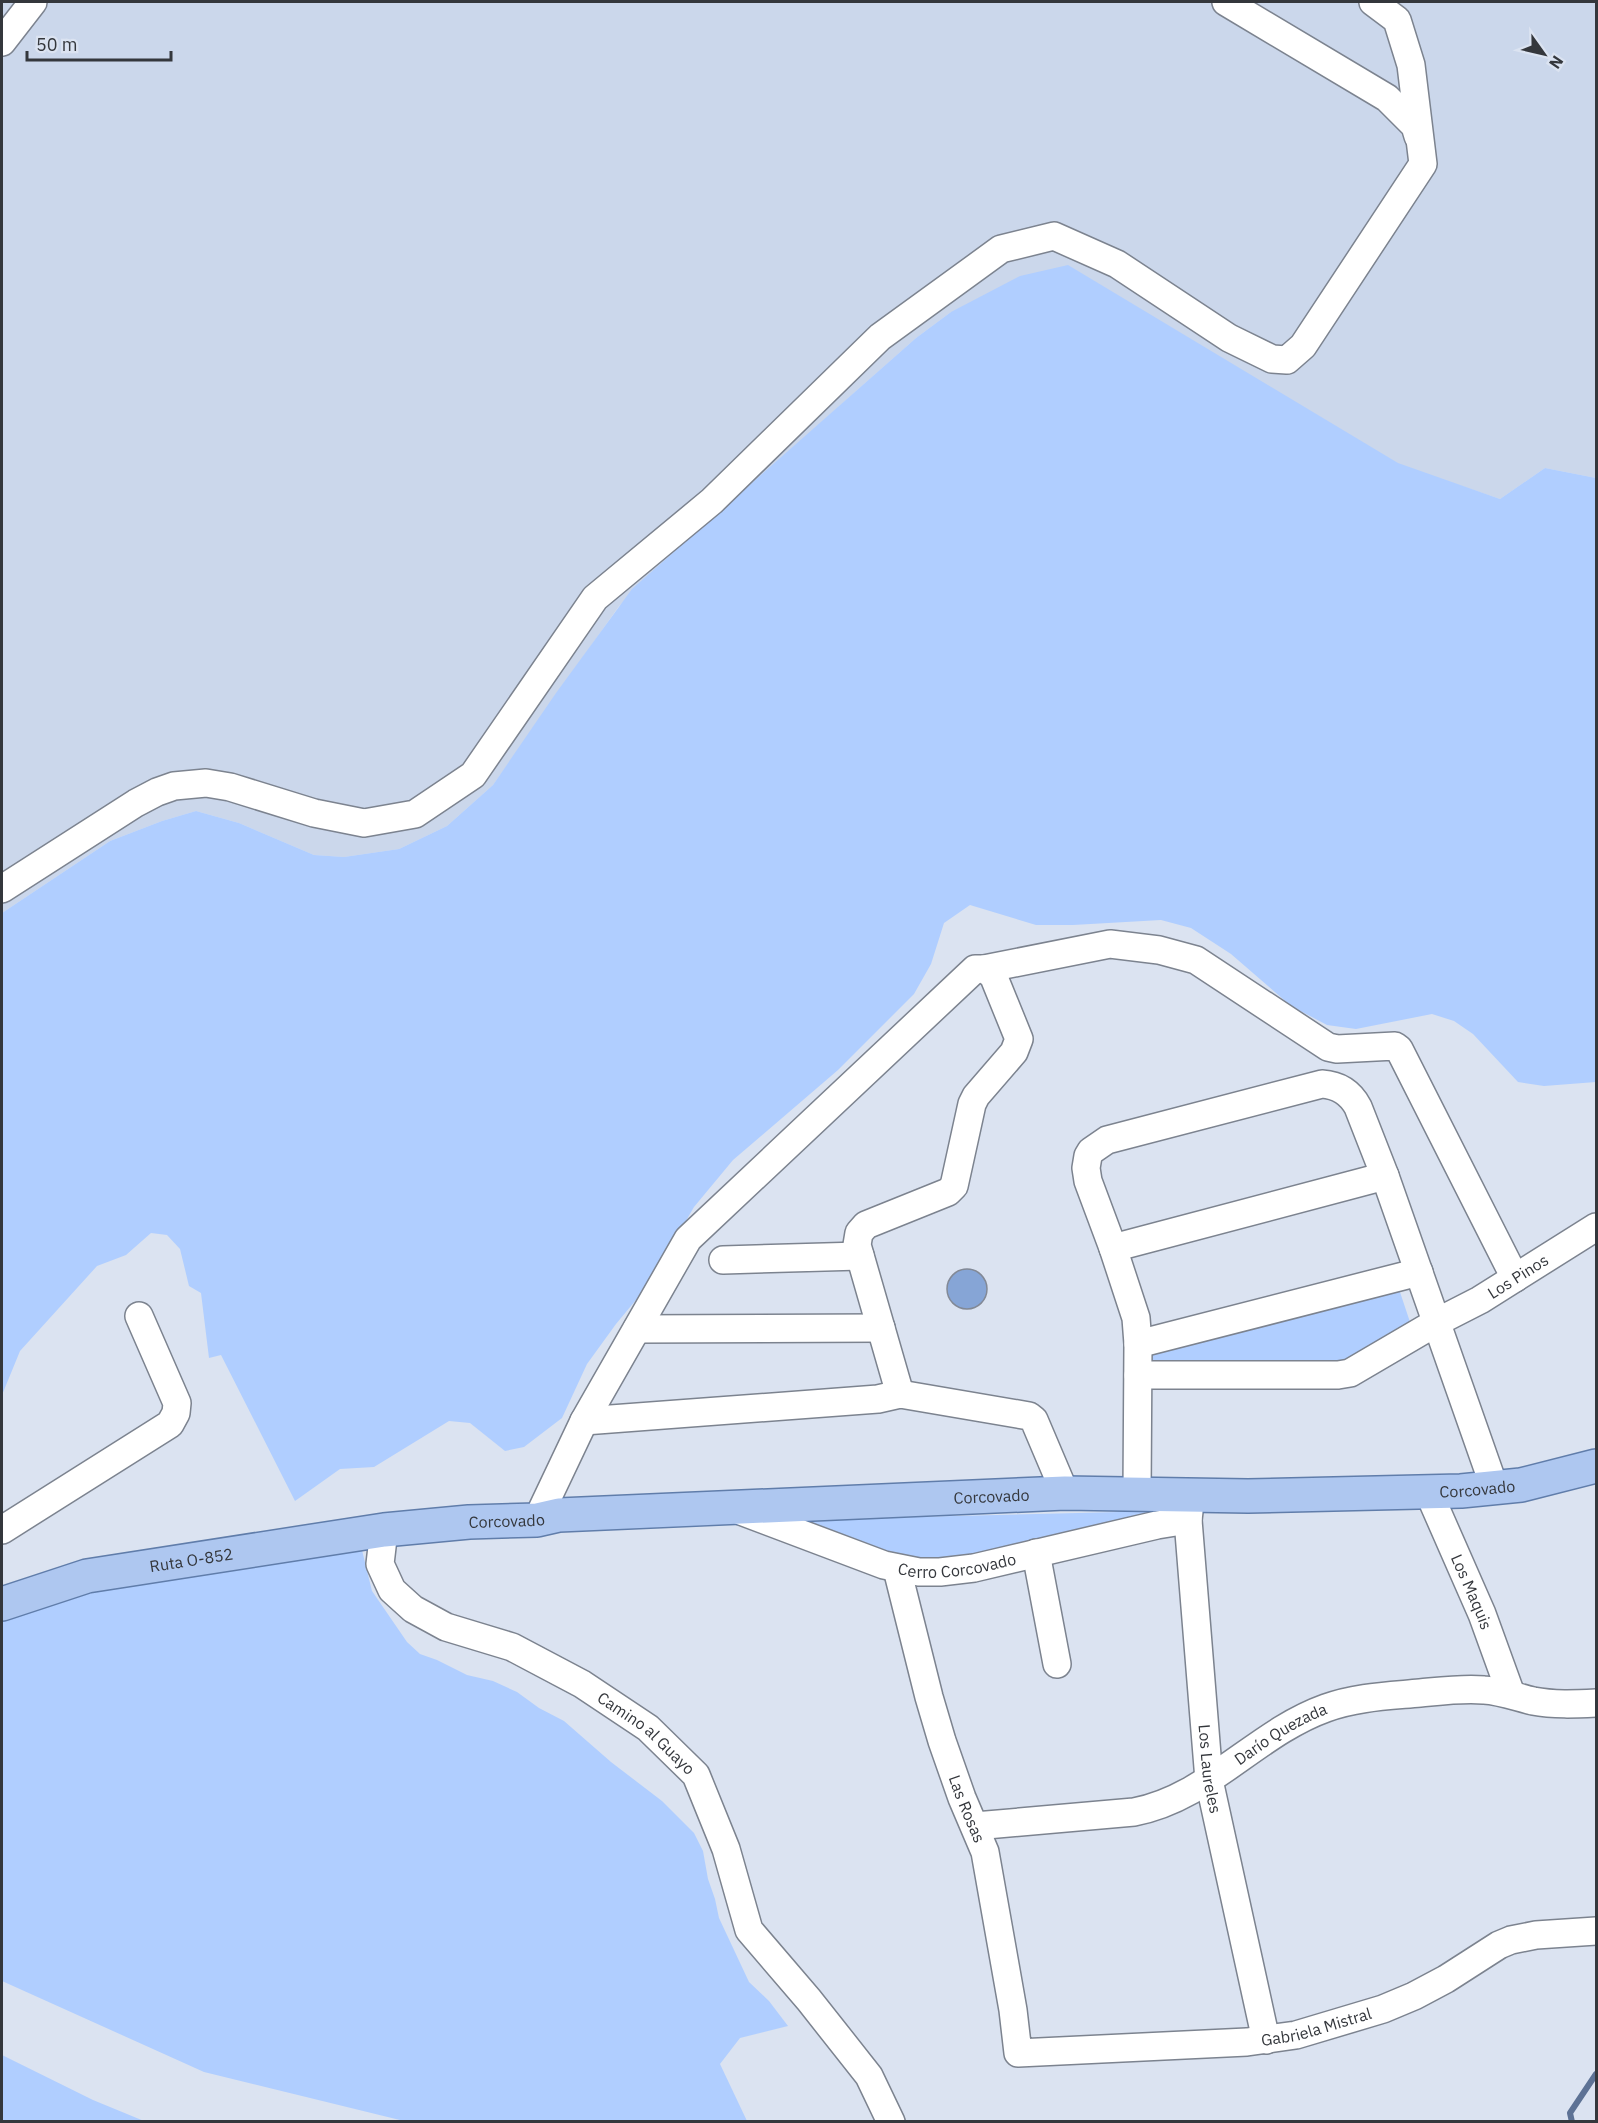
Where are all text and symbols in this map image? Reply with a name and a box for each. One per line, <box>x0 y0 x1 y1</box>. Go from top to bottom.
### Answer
scale bar <box>27 24 171 62</box>
north arrow <box>1514 24 1574 84</box>
text: 50 m <box>36 33 78 56</box>
text: N <box>1545 52 1568 73</box>
street label: Los Pinos <box>1484 1250 1552 1303</box>
street label: Corcovado <box>1439 1476 1516 1502</box>
street label: Corcovado <box>953 1485 1030 1508</box>
street label: Corcovado <box>468 1509 547 1532</box>
street label: Ruta O-852 <box>148 1544 234 1576</box>
street label: Cerro Corcovado <box>896 1549 1018 1582</box>
street label: Los Maquis <box>1447 1551 1497 1632</box>
street label: Camino al Guayo <box>594 1687 699 1779</box>
street label: Darío Quezada <box>1230 1698 1330 1769</box>
street label: Los Laureles <box>1195 1724 1226 1815</box>
street label: Las Rosas <box>945 1772 990 1846</box>
street label: Gabriela Mistral <box>1260 2003 1374 2050</box>

